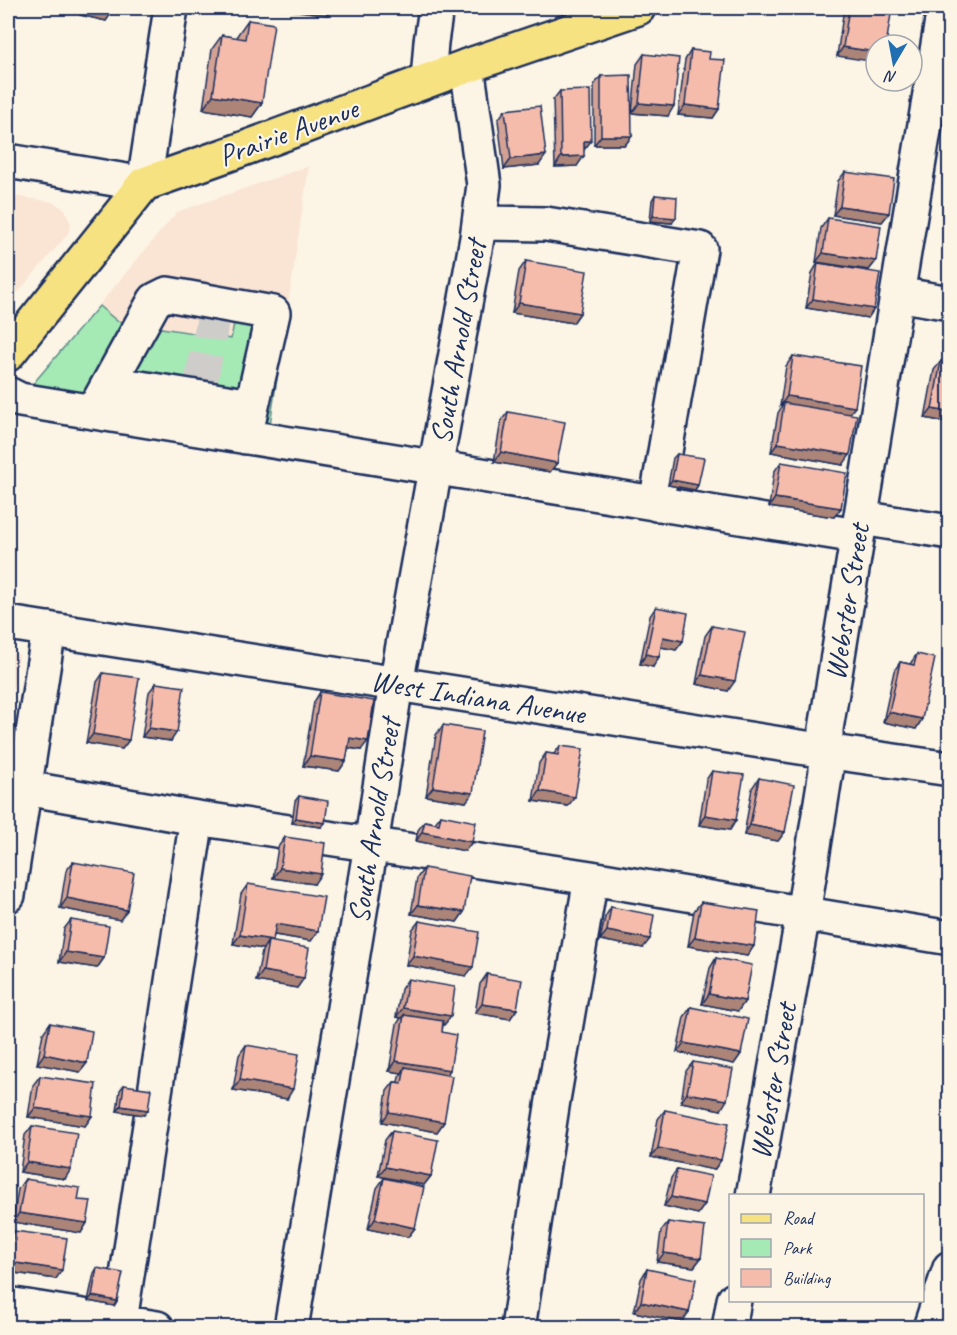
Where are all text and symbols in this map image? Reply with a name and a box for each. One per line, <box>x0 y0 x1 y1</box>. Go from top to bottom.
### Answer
north arrow <box>864 33 924 93</box>
text: N <box>882 66 898 87</box>
street label: Prairie Avenue <box>213 88 365 175</box>
street label: South Arnold Street <box>421 233 495 447</box>
street label: Webster Street <box>816 518 879 683</box>
street label: West Indiana Avenue <box>368 661 590 733</box>
street label: South Arnold Street <box>339 712 410 926</box>
street label: Webster Street <box>741 997 806 1162</box>
legend <box>729 1194 924 1302</box>
text: Road <box>783 1207 816 1229</box>
text: Park <box>783 1237 813 1259</box>
text: Building <box>783 1267 832 1289</box>

